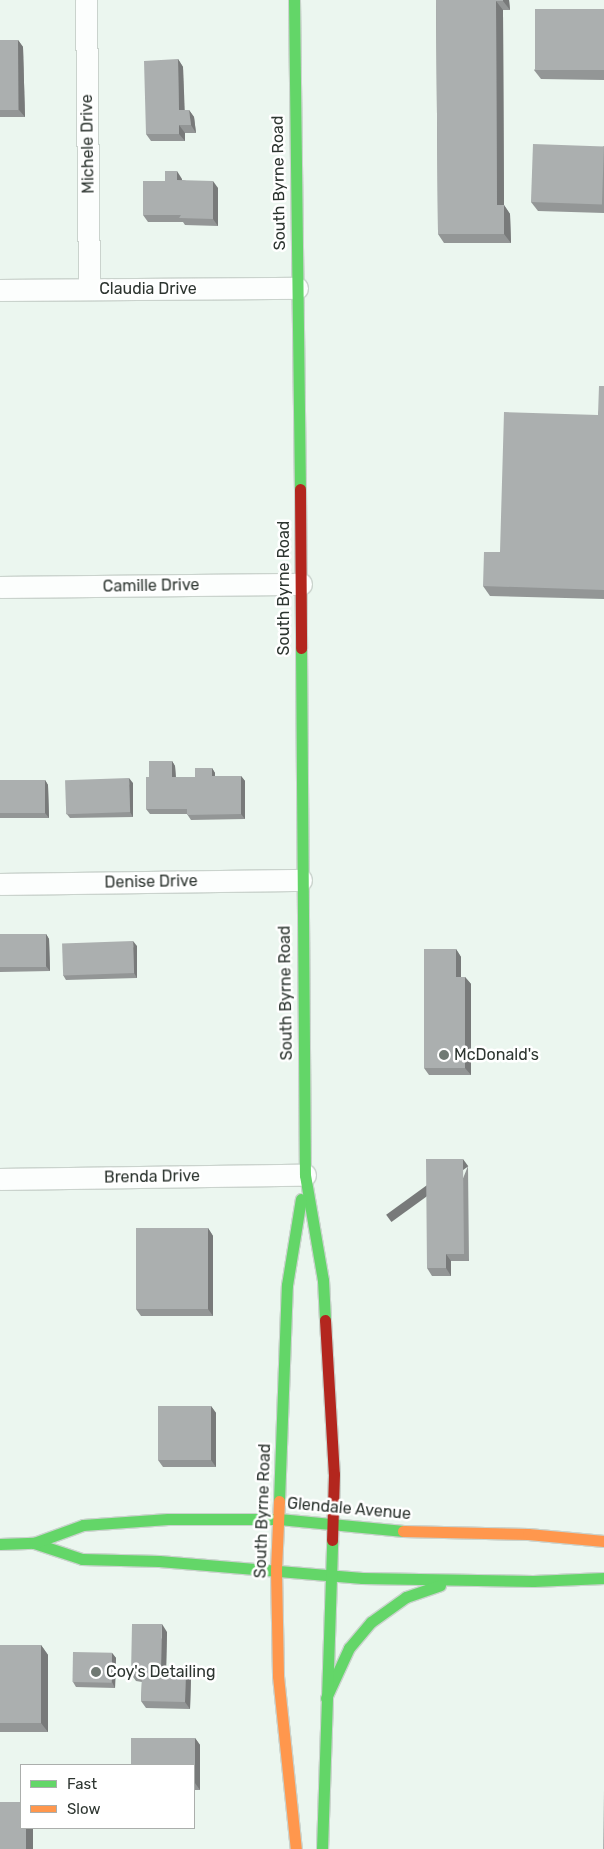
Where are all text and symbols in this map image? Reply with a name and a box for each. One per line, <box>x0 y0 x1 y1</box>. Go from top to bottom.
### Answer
street label: Michele Drive <box>78 94 98 194</box>
street label: South Byrne Road <box>268 115 290 251</box>
street label: Claudia Drive <box>99 279 197 299</box>
street label: South Byrne Road <box>274 521 294 655</box>
street label: Camille Drive <box>102 576 200 596</box>
street label: Denise Drive <box>104 872 198 892</box>
street label: South Byrne Road <box>275 925 297 1061</box>
place label: McDonald's <box>454 1045 539 1065</box>
marker: McDonald's <box>438 1049 450 1061</box>
street label: Brenda Drive <box>104 1167 200 1187</box>
street label: South Byrne Road <box>251 1443 275 1579</box>
street label: Glendale Avenue <box>286 1494 412 1524</box>
place label: Coy's Detailing <box>106 1662 215 1682</box>
marker: Coy's Detailing <box>90 1666 102 1678</box>
legend <box>20 1764 195 1829</box>
text: Fast <box>67 1775 97 1793</box>
text: Slow <box>67 1800 100 1818</box>

